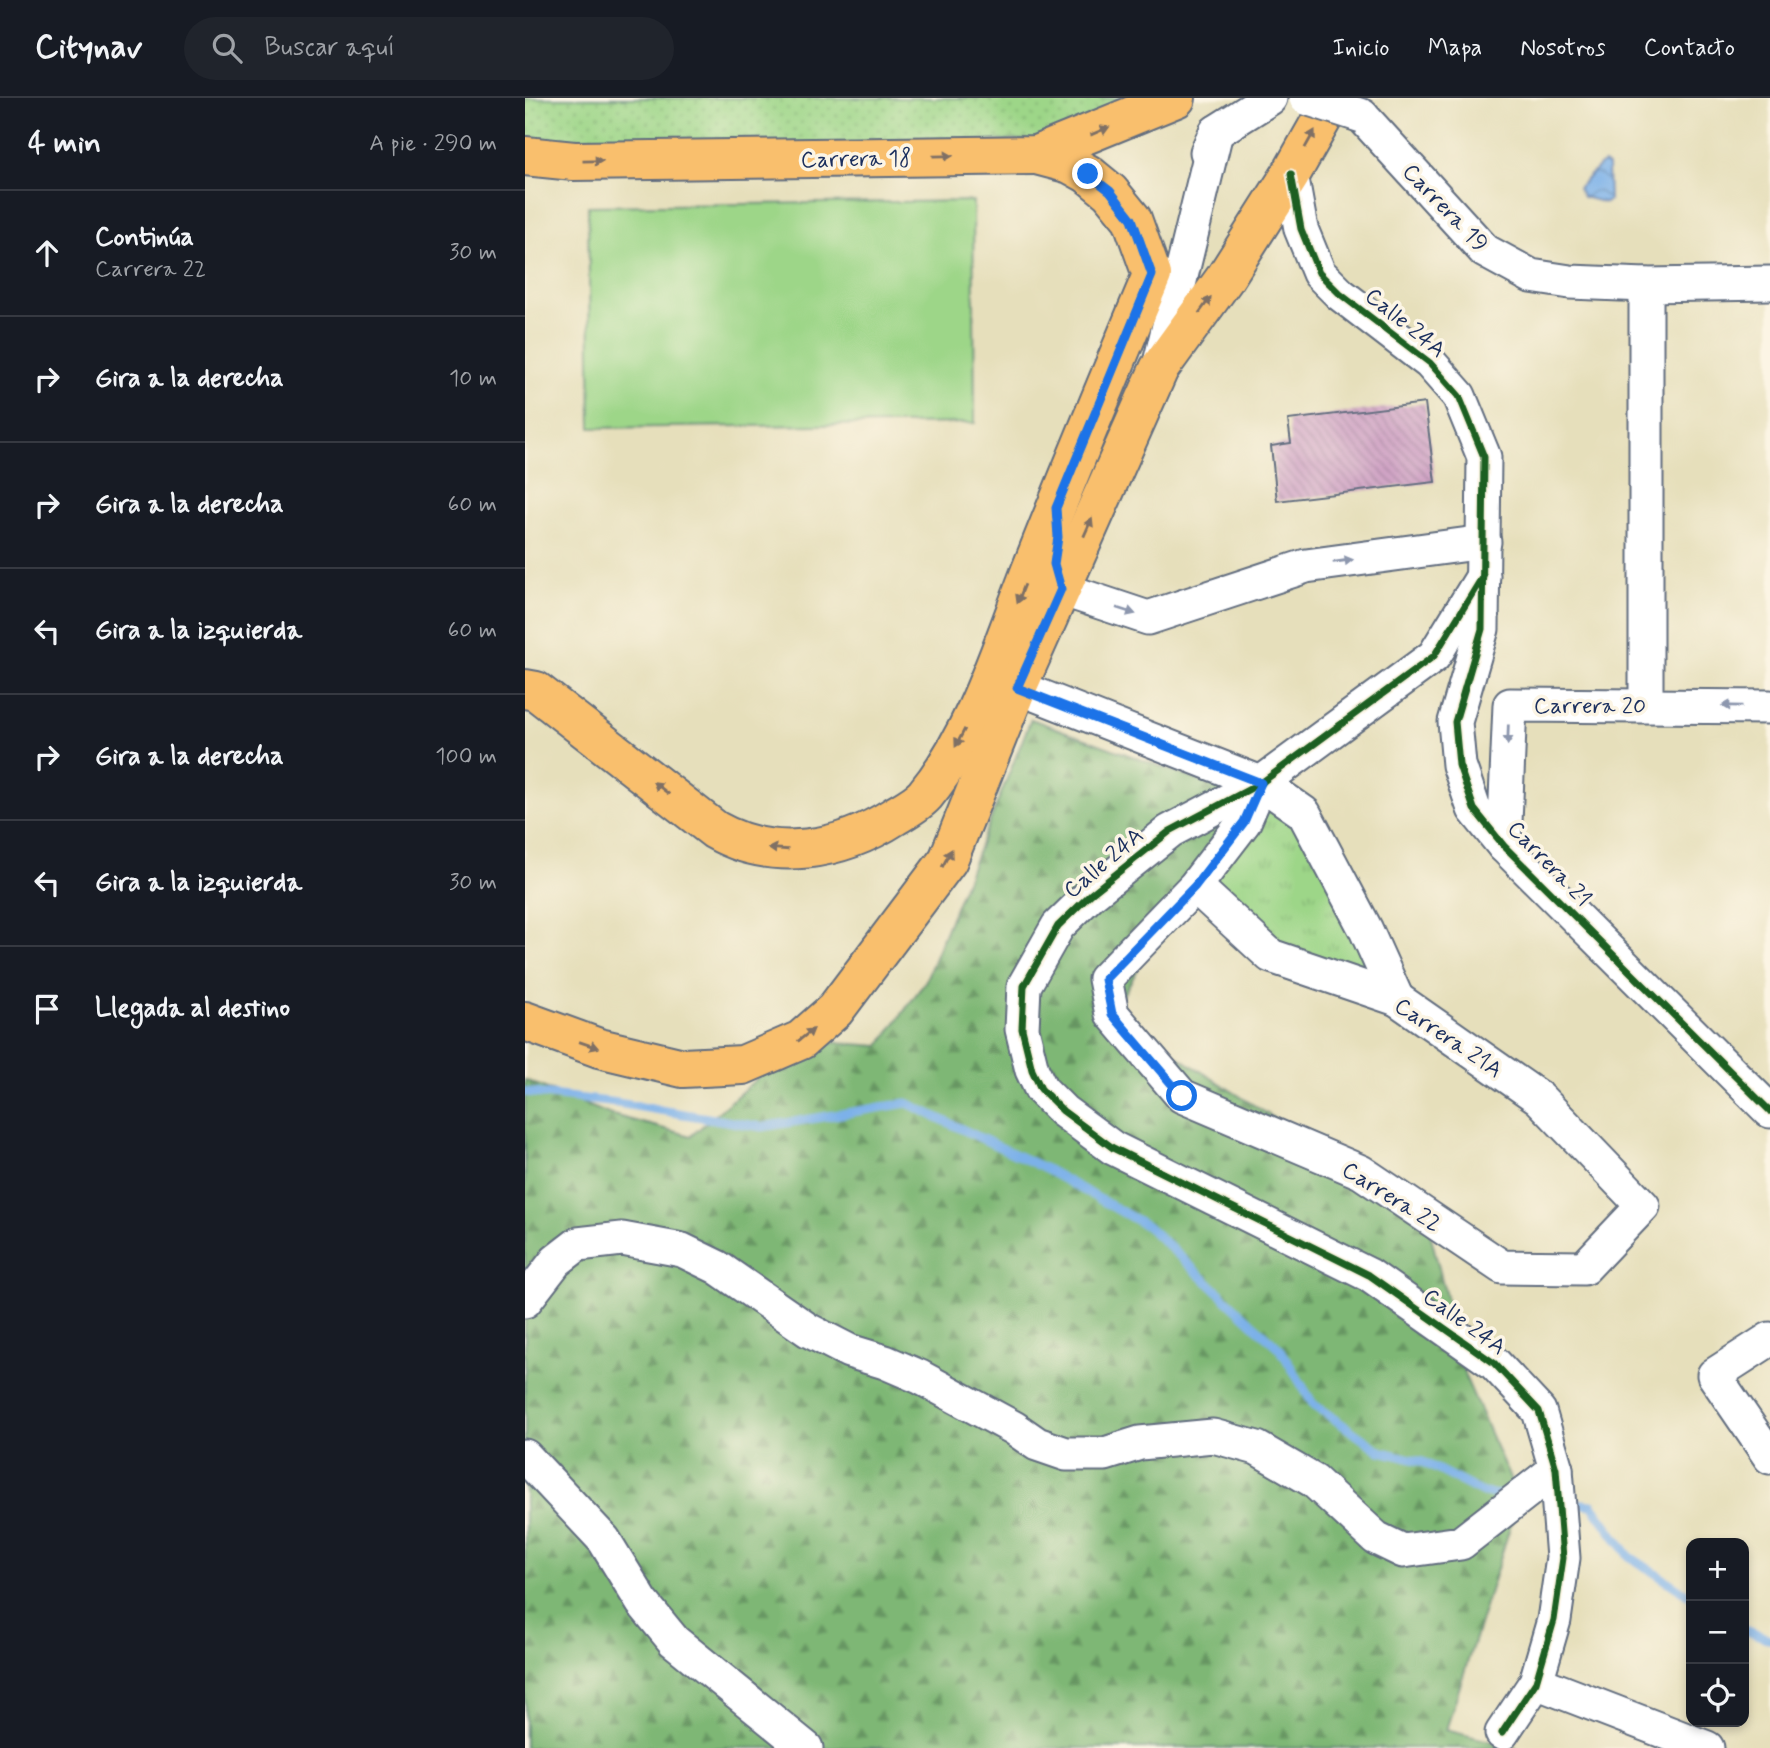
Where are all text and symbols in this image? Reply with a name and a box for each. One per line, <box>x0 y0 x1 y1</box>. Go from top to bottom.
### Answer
search box <box>184 17 674 80</box>
text: Citynav <box>35 26 142 70</box>
icon: search <box>208 29 246 67</box>
text: Buscar aquí <box>264 31 395 65</box>
text: Inicio <box>1332 33 1390 64</box>
text: Mapa <box>1428 33 1482 64</box>
text: Nosotros <box>1520 33 1606 64</box>
text: Contacto <box>1644 33 1735 64</box>
text: 4 min <box>28 124 101 163</box>
one-way arrow <box>1089 125 1110 136</box>
text: A pie · 290 m <box>369 129 497 159</box>
one-way arrow <box>1304 130 1316 149</box>
street label: Carrera 18 <box>800 144 912 176</box>
one-way arrow <box>932 150 954 162</box>
one-way arrow <box>582 155 604 167</box>
route end <box>1072 158 1103 189</box>
street label: Carrera 19 <box>1395 158 1494 259</box>
text: Continúa <box>95 221 194 255</box>
icon: ahead <box>28 234 66 272</box>
text: 30 m <box>449 238 497 268</box>
text: Carrera 22 <box>95 255 206 285</box>
street label: Calle 24A <box>1358 282 1451 365</box>
one-way arrow <box>1198 296 1212 314</box>
icon: right <box>28 360 66 398</box>
text: Gira a la derecha <box>95 362 284 396</box>
text: 10 m <box>449 364 497 394</box>
icon: right <box>28 486 66 524</box>
text: Gira a la derecha <box>95 488 284 522</box>
text: 60 m <box>448 490 497 520</box>
one-way arrow <box>1082 517 1094 537</box>
one-way arrow <box>1332 556 1354 567</box>
one-way arrow <box>1016 584 1027 605</box>
one-way arrow <box>1115 606 1136 617</box>
icon: left <box>28 612 66 650</box>
text: Gira a la izquierda <box>95 614 302 648</box>
text: 60 m <box>448 616 497 646</box>
street label: Carrera 20 <box>1534 692 1646 722</box>
one-way arrow <box>1720 700 1742 712</box>
one-way arrow <box>1503 724 1514 746</box>
one-way arrow <box>954 728 966 748</box>
icon: right <box>28 738 66 776</box>
text: Gira a la derecha <box>95 740 284 774</box>
text: 100 m <box>435 742 497 772</box>
one-way arrow <box>653 781 671 796</box>
street label: Carrera 21 <box>1500 815 1597 914</box>
street label: Calle 24A <box>1058 821 1151 906</box>
one-way arrow <box>767 844 789 855</box>
one-way arrow <box>941 848 953 867</box>
icon: left <box>28 864 66 902</box>
text: Gira a la izquierda <box>95 866 302 900</box>
text: 30 m <box>449 868 497 898</box>
icon: arrive <box>28 990 66 1028</box>
text: Llegada al destino <box>95 992 290 1026</box>
street label: Carrera 21A <box>1388 992 1508 1086</box>
one-way arrow <box>797 1027 815 1042</box>
one-way arrow <box>579 1040 600 1051</box>
route start <box>1166 1080 1197 1111</box>
street label: Carrera 22 <box>1336 1155 1446 1240</box>
street label: Calle 24A <box>1416 1282 1511 1363</box>
map controls <box>1686 1538 1749 1727</box>
button: + <box>1686 1538 1749 1601</box>
button: − <box>1686 1601 1749 1664</box>
button: locate <box>1686 1664 1749 1727</box>

